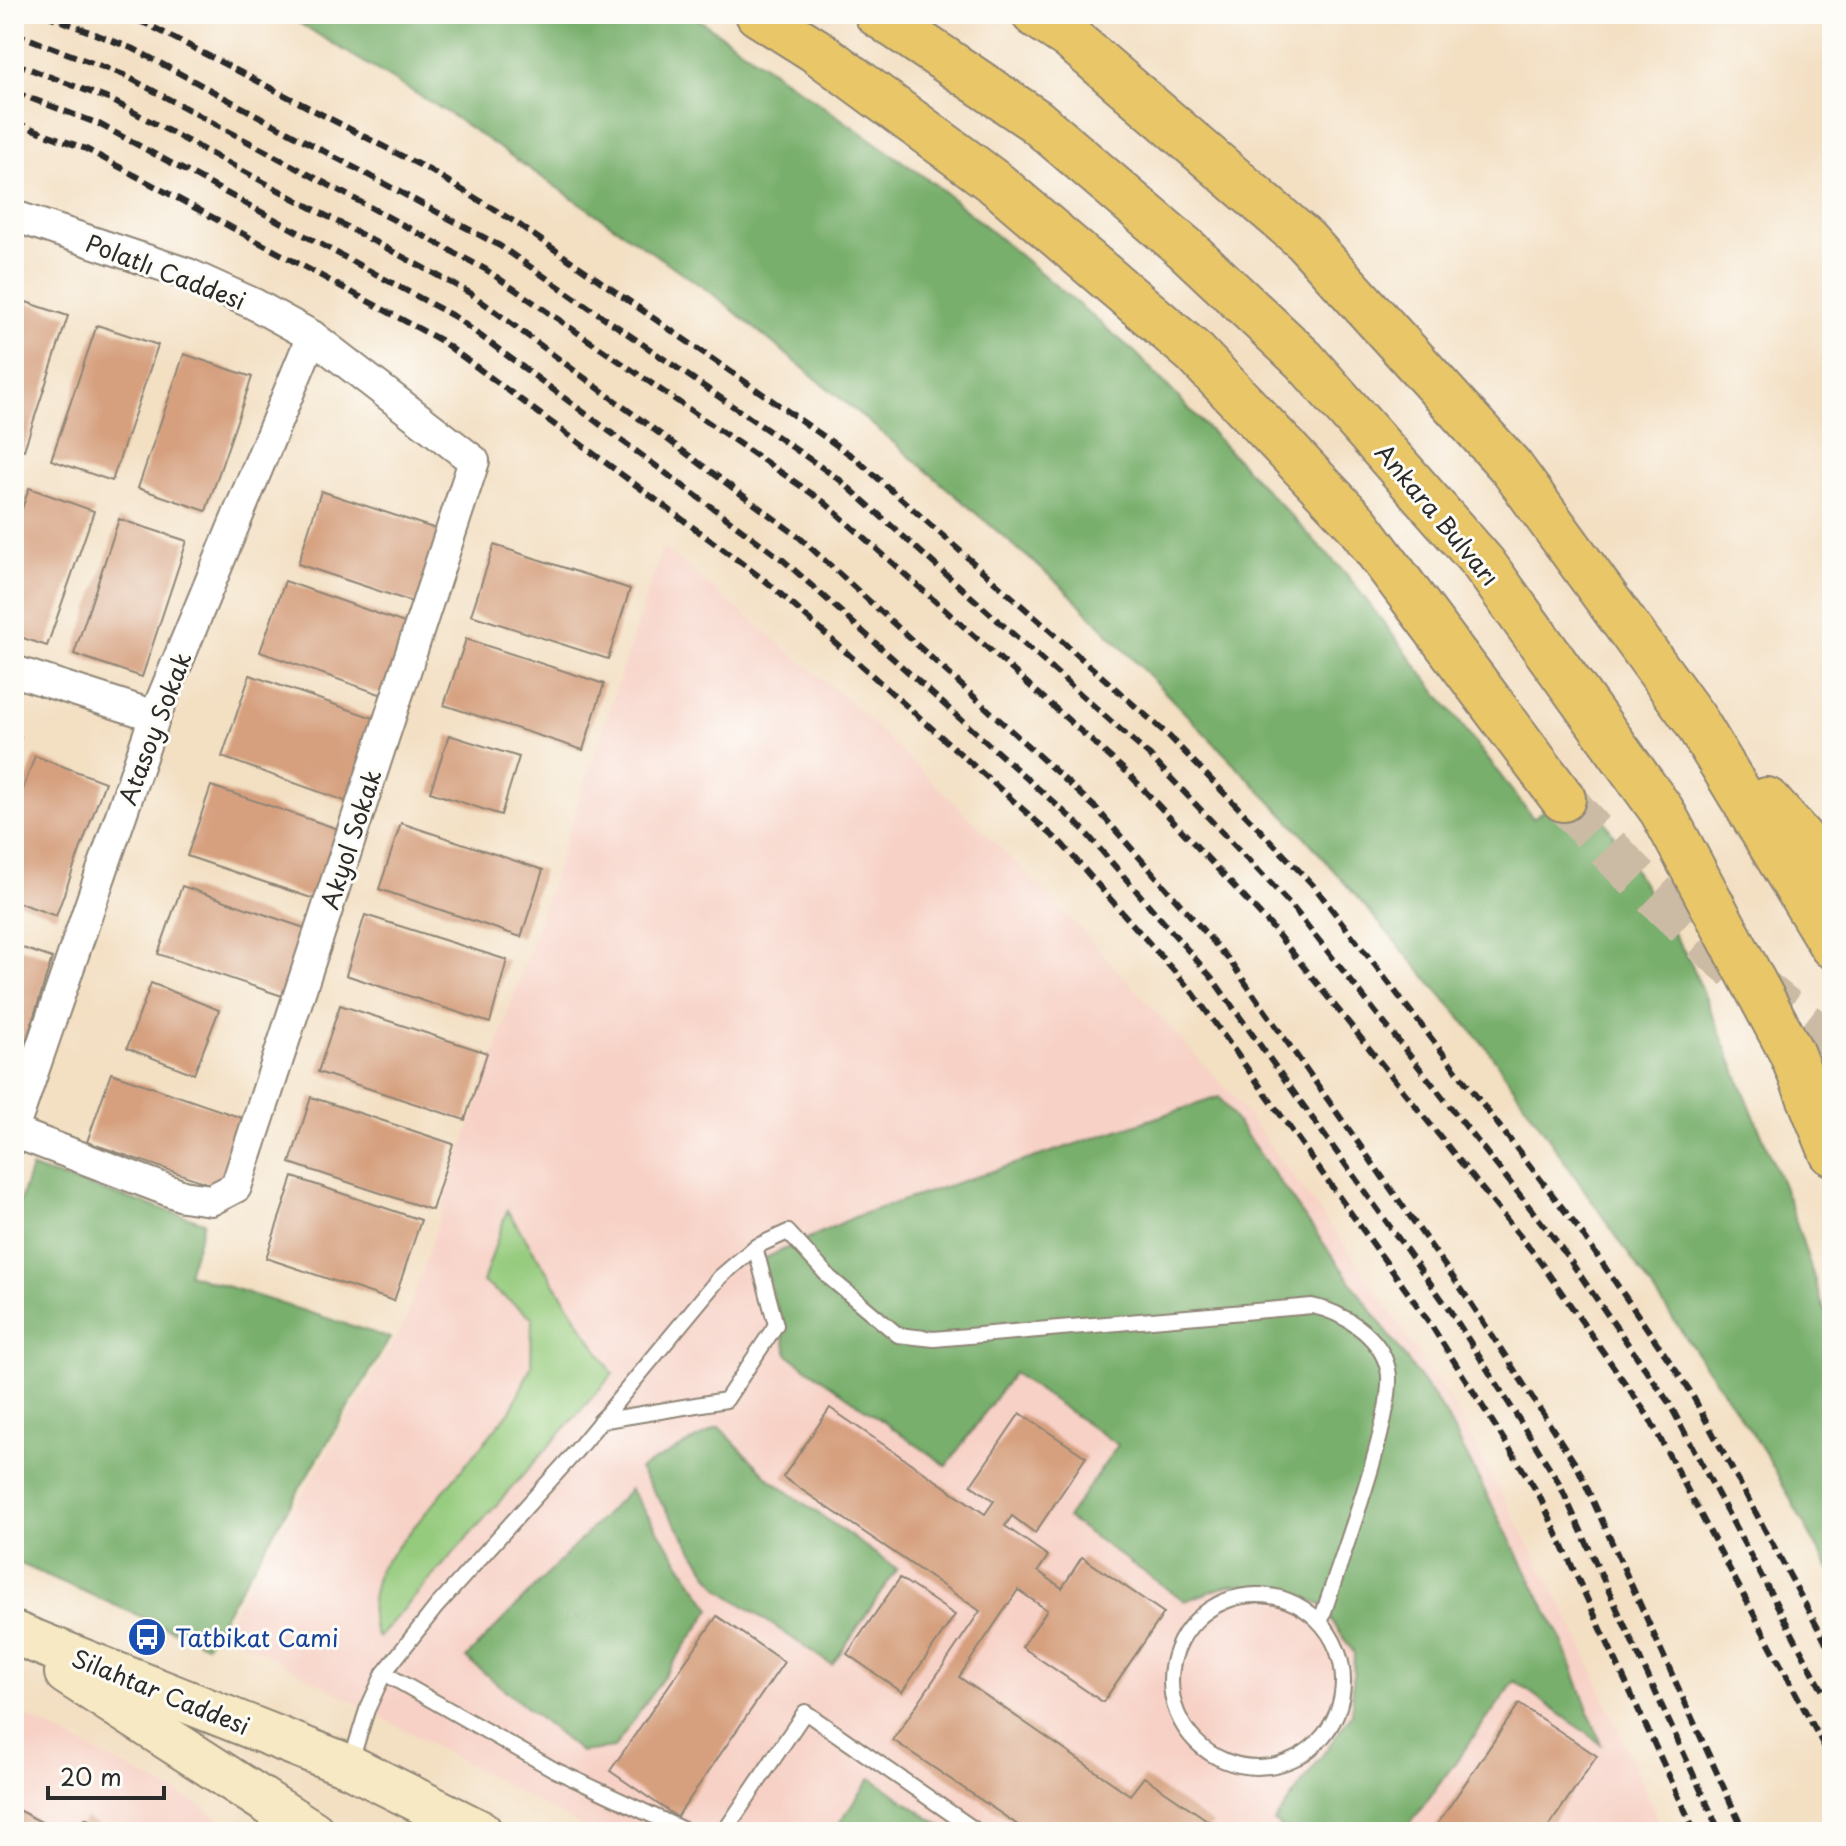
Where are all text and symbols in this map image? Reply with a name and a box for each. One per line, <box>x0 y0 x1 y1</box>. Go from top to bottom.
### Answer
street label: Polatlı Caddesi <box>81 224 251 318</box>
street label: Ankara Bulvarı <box>1368 435 1508 593</box>
street label: Atasoy Sokak <box>108 646 200 810</box>
street label: Akyol Sokak <box>310 764 390 914</box>
bus stop icon: Tatbikat Cami <box>126 1616 168 1658</box>
place label: Tatbikat Cami <box>175 1619 339 1655</box>
street label: Silahtar Caddesi <box>67 1639 255 1743</box>
scale bar <box>48 1750 164 1800</box>
text: 20 m <box>60 1758 122 1794</box>

